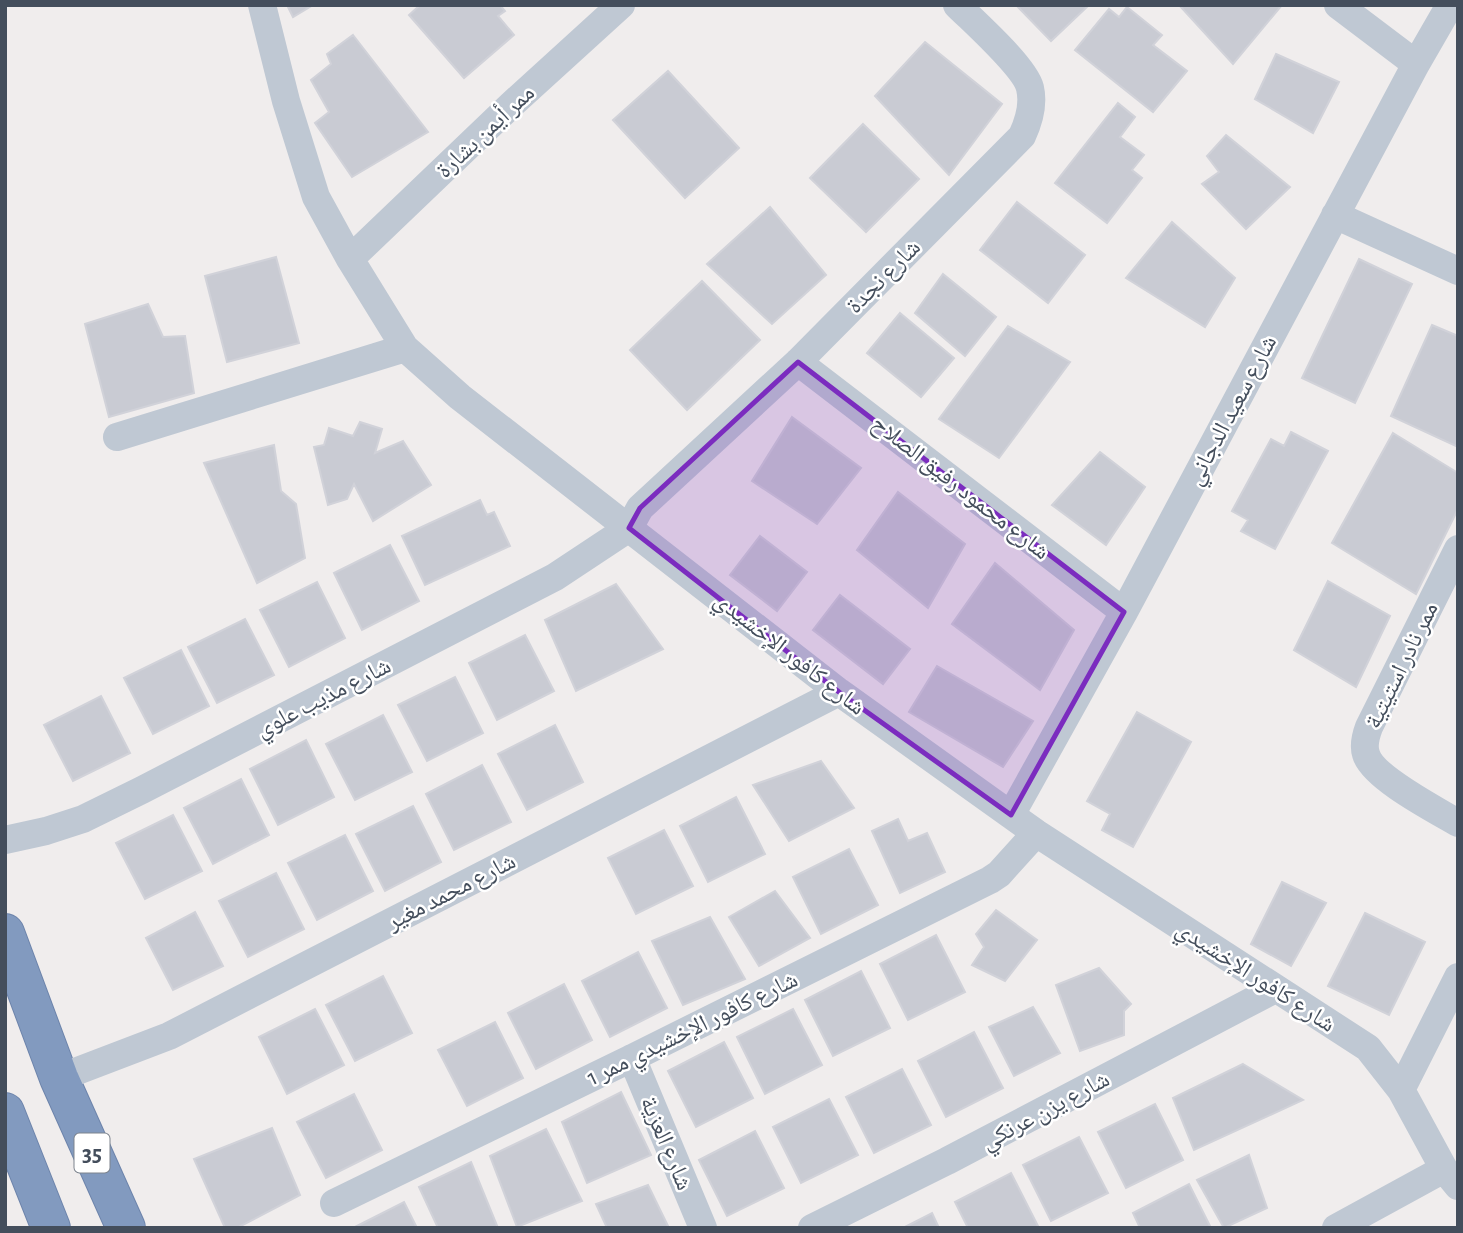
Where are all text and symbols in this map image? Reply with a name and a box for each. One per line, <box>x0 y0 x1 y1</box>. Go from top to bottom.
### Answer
street label: ممر أيمن بشارة <box>430 79 540 184</box>
street label: شارع نجدة <box>842 235 927 320</box>
street label: شارع سعيد الدجاني <box>1182 332 1287 492</box>
street label: شارع محمود رفيق الصلاح <box>866 411 1054 566</box>
street label: شارع كافور الإخشيدي <box>706 588 869 725</box>
street label: ممر نادر استيتية <box>1361 598 1443 733</box>
street label: شارع مذيب علوي <box>252 654 398 748</box>
street label: شارع محمد مغير <box>382 849 521 937</box>
street label: شارع كافور الإخشيدي <box>1168 917 1339 1042</box>
street label: شارع كافور الإخشيدي ممر 1 <box>583 967 804 1096</box>
street label: شارع يزن عرنكي <box>977 1067 1116 1160</box>
street label: شارع العزية <box>634 1093 696 1194</box>
road number: 35 <box>74 1134 110 1172</box>

